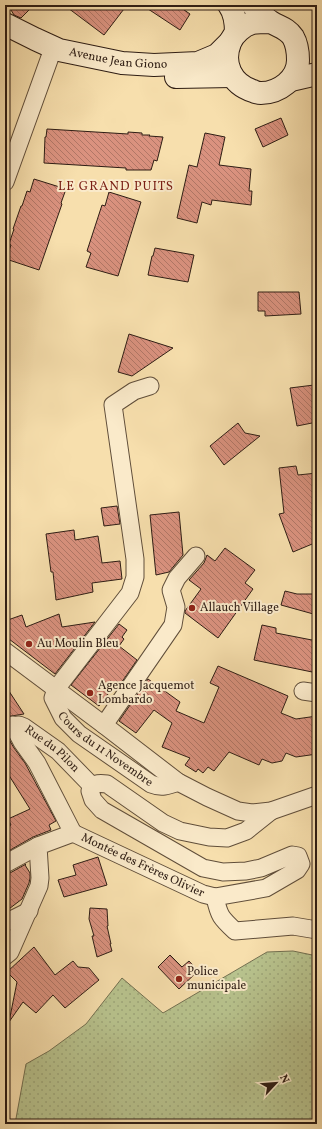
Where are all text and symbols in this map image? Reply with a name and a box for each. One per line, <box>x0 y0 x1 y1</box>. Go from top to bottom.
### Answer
street label: Avenue Jean Giono <box>68 44 168 73</box>
district label: LE GRAND PUITS <box>58 178 174 196</box>
place label: Allauch Village <box>200 600 279 616</box>
marker: Allauch Village <box>187 603 197 613</box>
place label: Au Moulin Bleu <box>37 636 119 652</box>
marker: Au Moulin Bleu <box>24 639 34 649</box>
place label: Agence Jacquemot Lombardo <box>98 678 194 708</box>
marker: Agence Jacquemot Lombardo <box>85 688 95 698</box>
street label: Cours du 11 Novembre <box>53 709 156 791</box>
street label: Rue du Pilon <box>21 722 83 776</box>
street label: Montée des Frères Olivier <box>78 830 207 902</box>
place label: Police municipale <box>187 964 247 994</box>
marker: Police municipale <box>174 974 184 984</box>
north arrow <box>256 1063 296 1103</box>
text: N <box>275 1072 292 1086</box>

